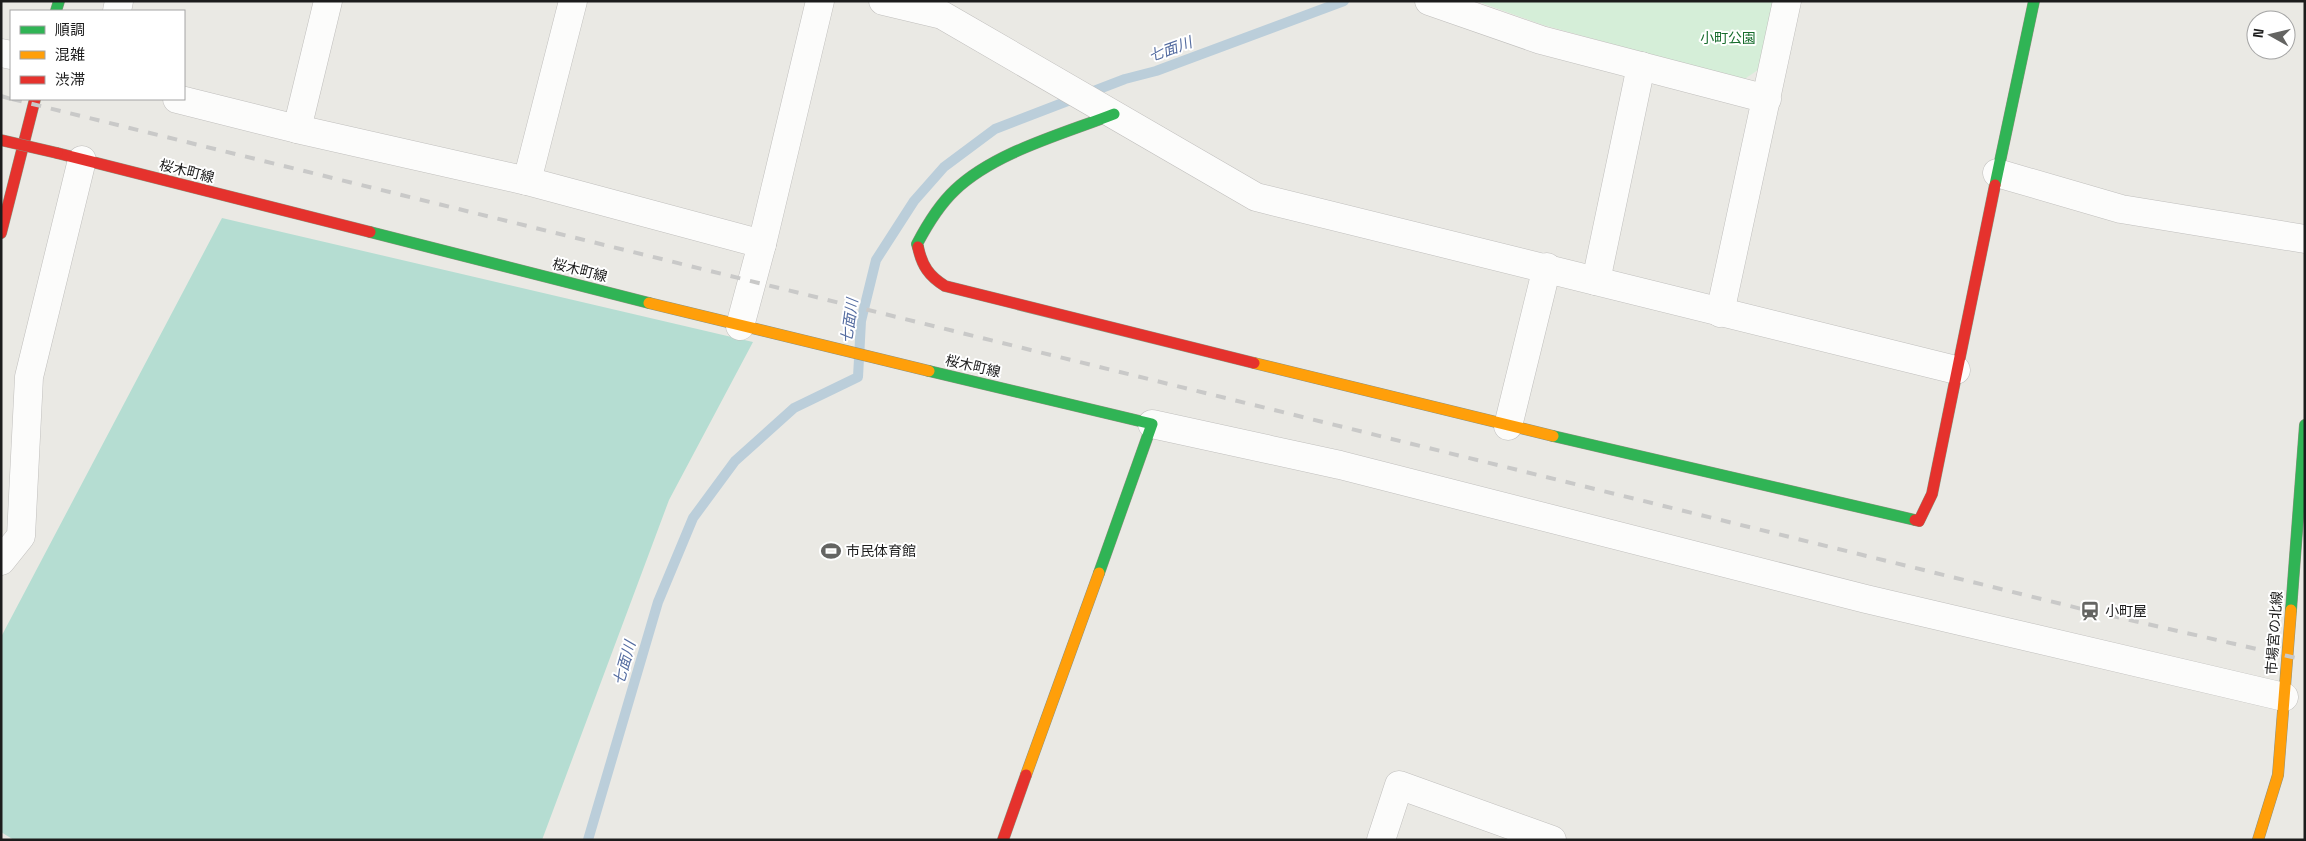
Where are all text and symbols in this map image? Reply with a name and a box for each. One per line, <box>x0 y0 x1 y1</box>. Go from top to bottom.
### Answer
legend <box>10 10 185 100</box>
north arrow <box>2246 10 2296 60</box>
text: 順調 <box>55 20 85 39</box>
text: N <box>2249 27 2268 39</box>
park label: 小町公園 <box>1700 29 1756 47</box>
water label: 七面川 <box>1146 32 1196 66</box>
text: 混雑 <box>55 45 85 64</box>
text: 渋滞 <box>55 70 85 89</box>
street label: 桜木町線 <box>158 155 216 187</box>
street label: 桜木町線 <box>551 254 609 286</box>
water label: 七面川 <box>836 295 862 345</box>
street label: 桜木町線 <box>944 351 1002 381</box>
sports icon: 市民体育館 <box>820 540 842 562</box>
place label: 市民体育館 <box>846 542 916 560</box>
street label: 市場宮の北線 <box>2262 590 2286 676</box>
station icon: 小町屋 <box>2079 600 2101 622</box>
place label: 小町屋 <box>2105 602 2147 620</box>
water label: 七面川 <box>609 637 640 687</box>

